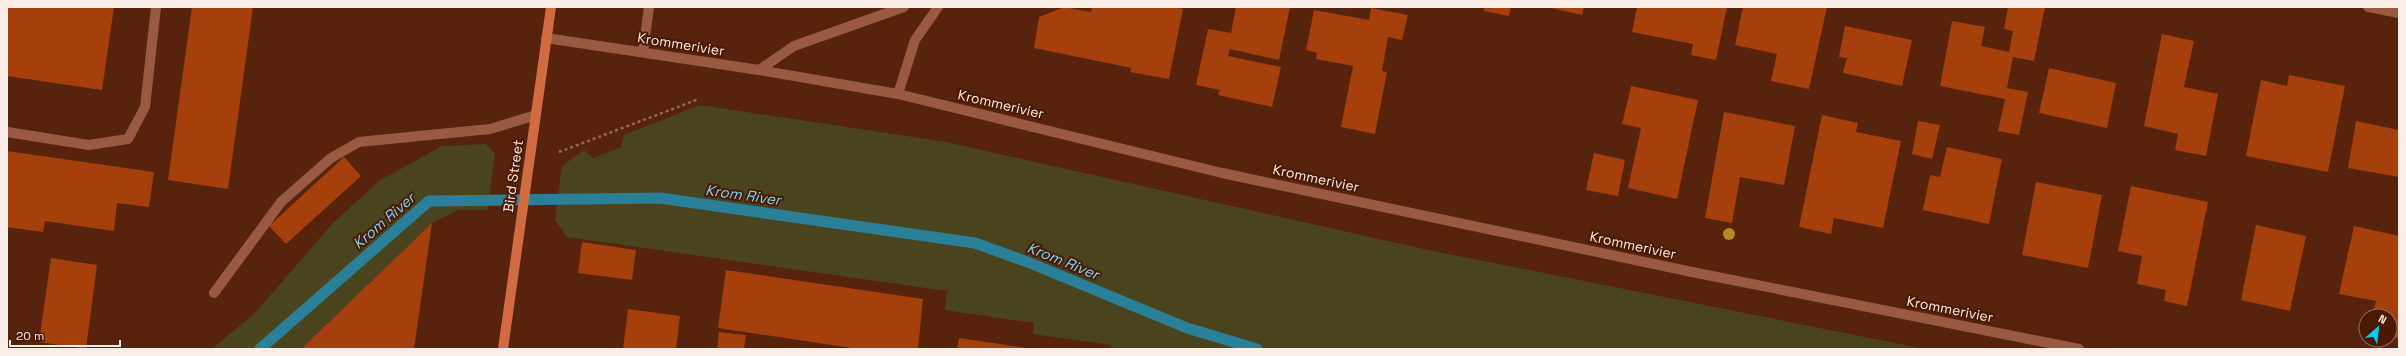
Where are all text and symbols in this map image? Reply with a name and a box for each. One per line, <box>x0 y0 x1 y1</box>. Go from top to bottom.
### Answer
street label: Krommerivier <box>636 28 726 60</box>
street label: Krommerivier <box>956 85 1046 123</box>
street label: Bird Street <box>499 139 527 213</box>
street label: Krommerivier <box>1271 160 1361 196</box>
water label: Krom River <box>704 180 783 209</box>
water label: Krom River <box>349 188 420 253</box>
street label: Krommerivier <box>1588 227 1678 263</box>
water label: Krom River <box>1024 237 1103 284</box>
street label: Krommerivier <box>1905 292 1995 326</box>
north arrow <box>2358 308 2398 348</box>
text: N <box>2376 311 2389 327</box>
scale bar <box>10 322 120 348</box>
text: 20 m <box>16 328 44 344</box>

